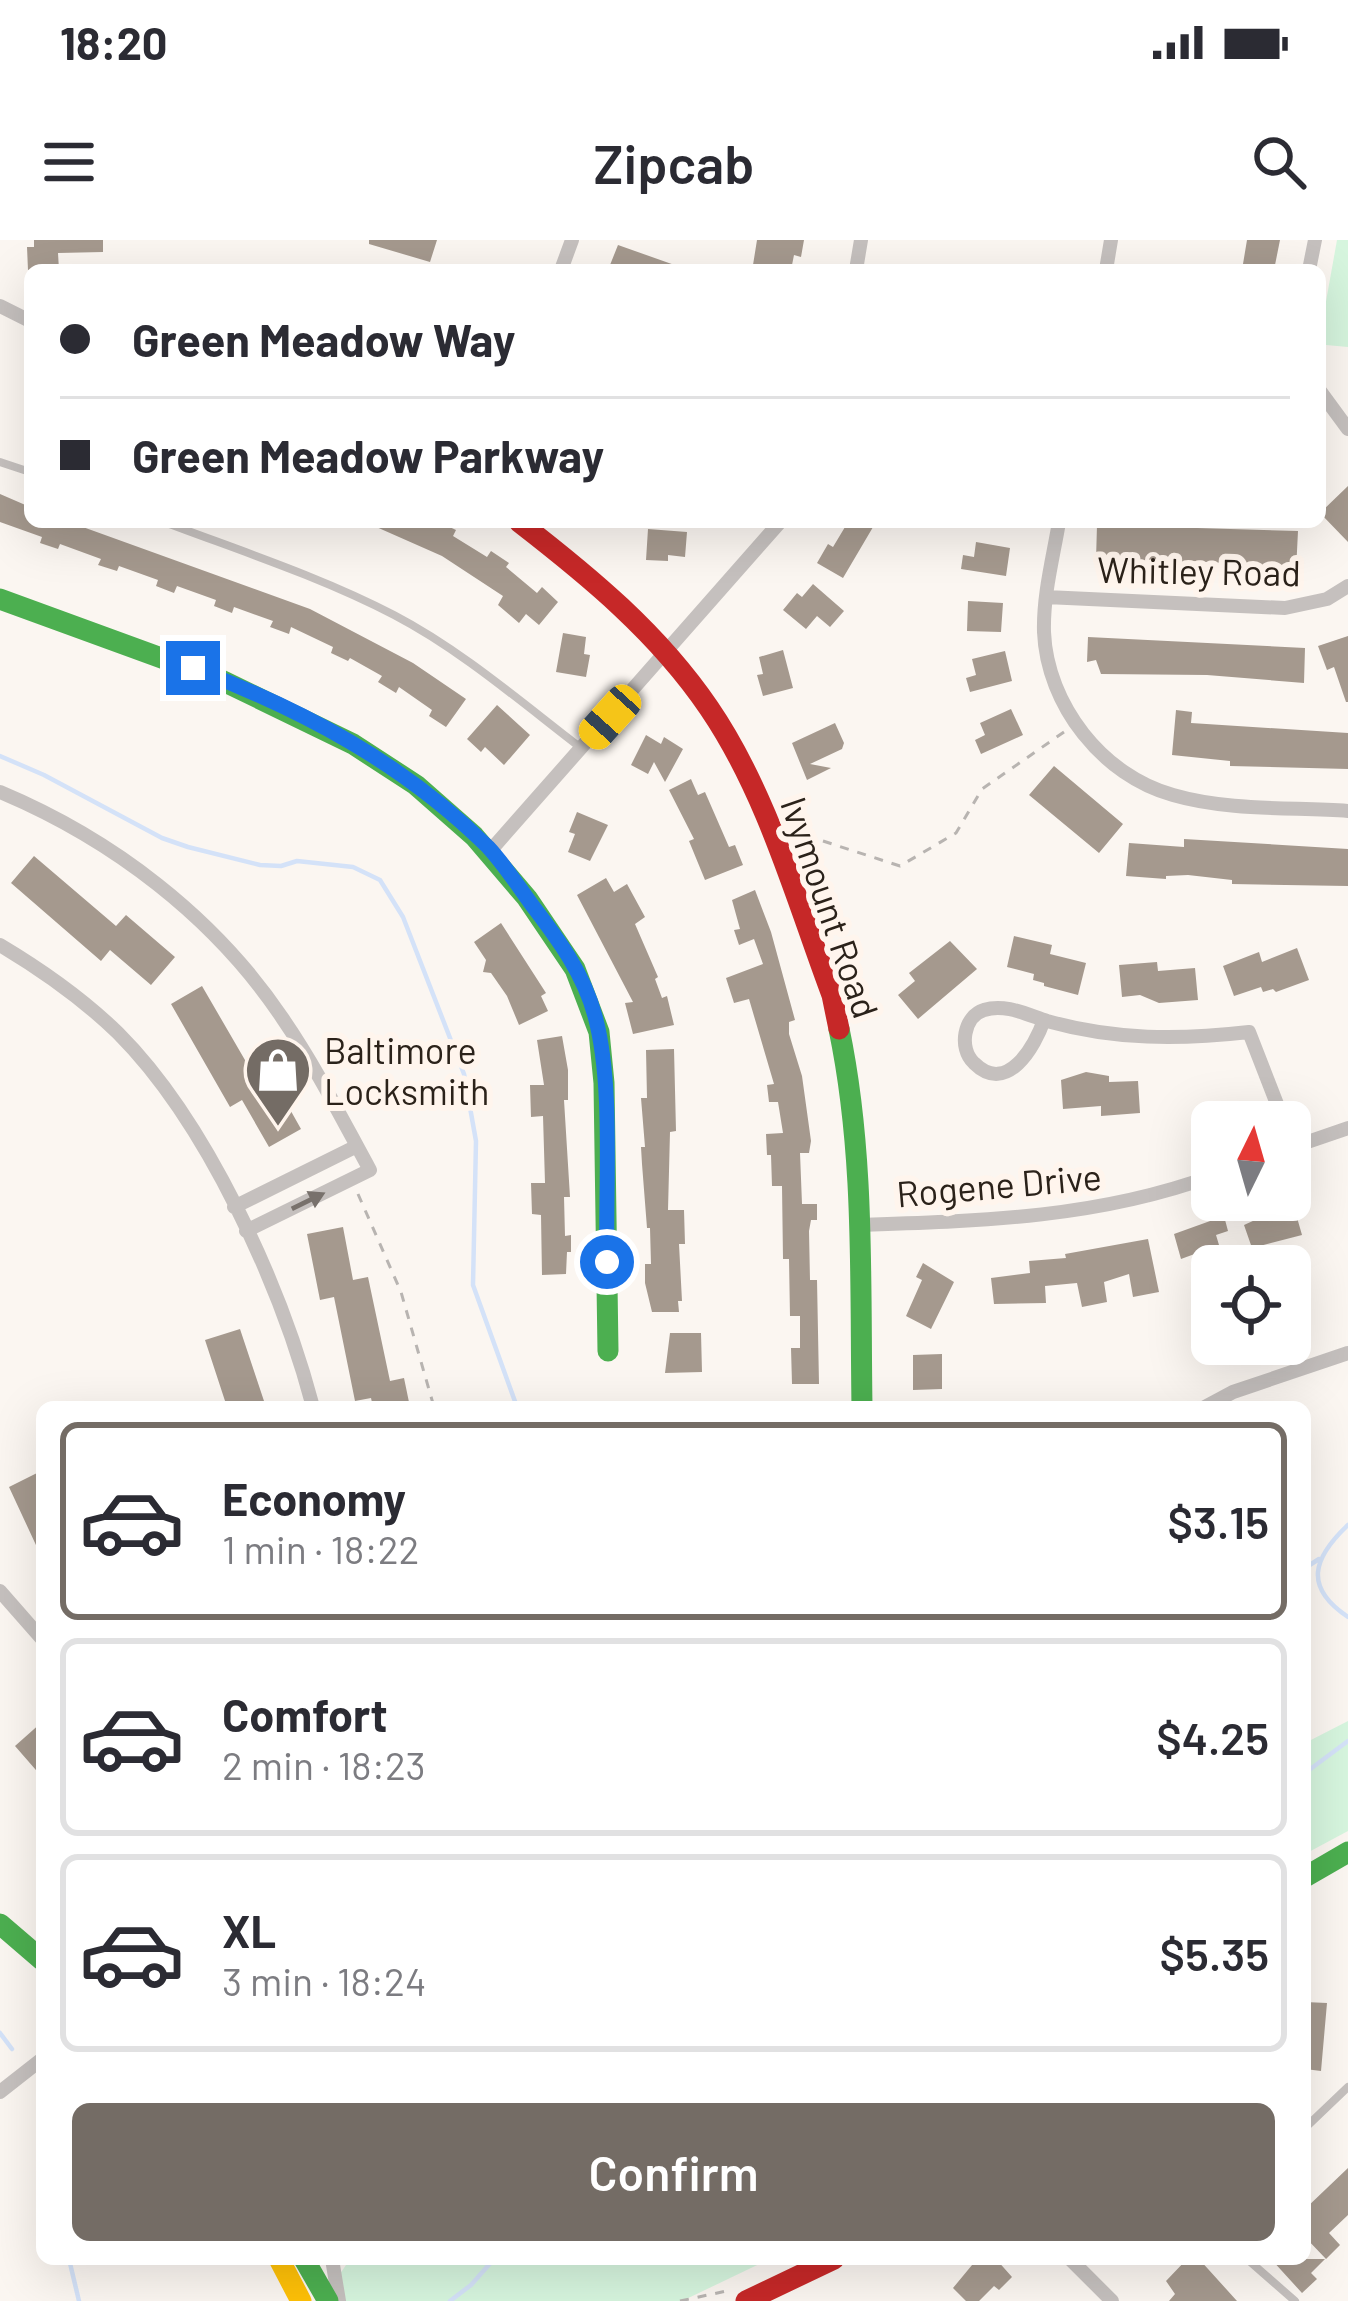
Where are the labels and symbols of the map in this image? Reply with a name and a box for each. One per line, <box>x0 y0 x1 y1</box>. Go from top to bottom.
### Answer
street label: Whitley Road <box>1097 547 1301 593</box>
route end <box>166 641 220 695</box>
car <box>573 678 647 756</box>
street label: Ivymount Road <box>773 791 889 1023</box>
place label: Baltimore Locksmith <box>324 1028 489 1112</box>
shop icon: Baltimore Locksmith <box>243 1035 313 1129</box>
north arrow <box>1191 1101 1311 1221</box>
street label: Rogene Drive <box>895 1154 1103 1214</box>
one-way arrow <box>291 1191 325 1211</box>
route start <box>580 1235 634 1289</box>

